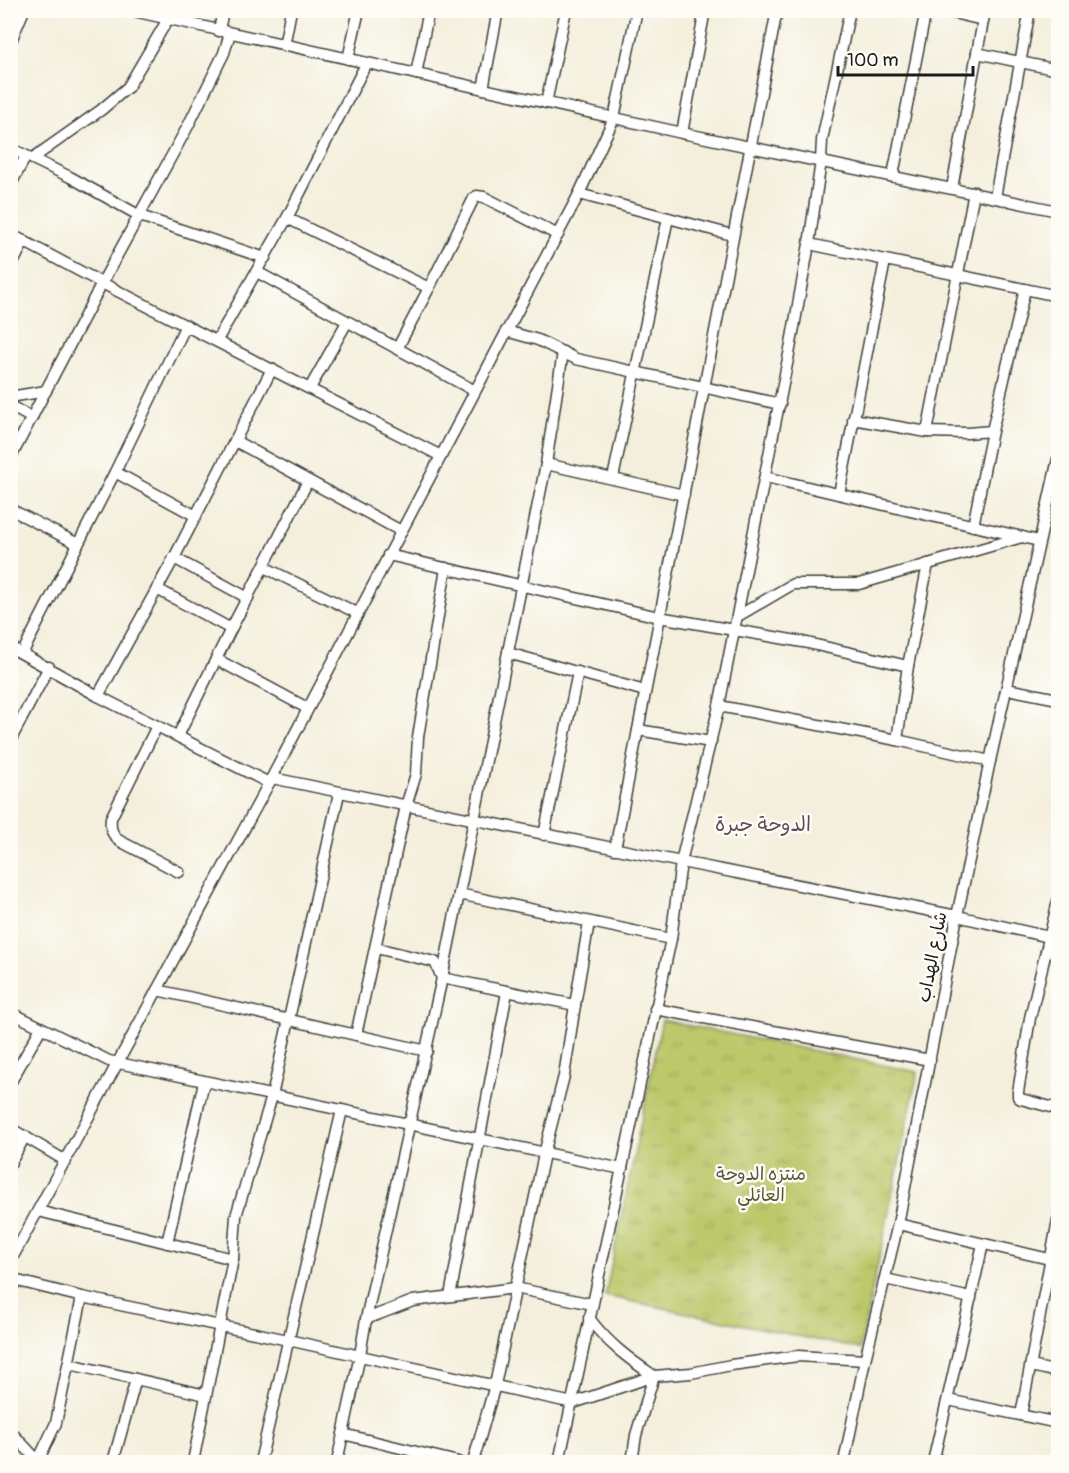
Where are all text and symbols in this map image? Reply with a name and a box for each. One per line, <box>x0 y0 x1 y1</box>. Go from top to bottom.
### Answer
scale bar <box>838 39 973 77</box>
text: 100 m <box>847 49 899 72</box>
district label: الدوحة جبرة <box>715 812 811 837</box>
street label: شارع الهداب <box>912 910 953 1004</box>
park label: منتزه الدوحة العائلي <box>716 1163 806 1211</box>

